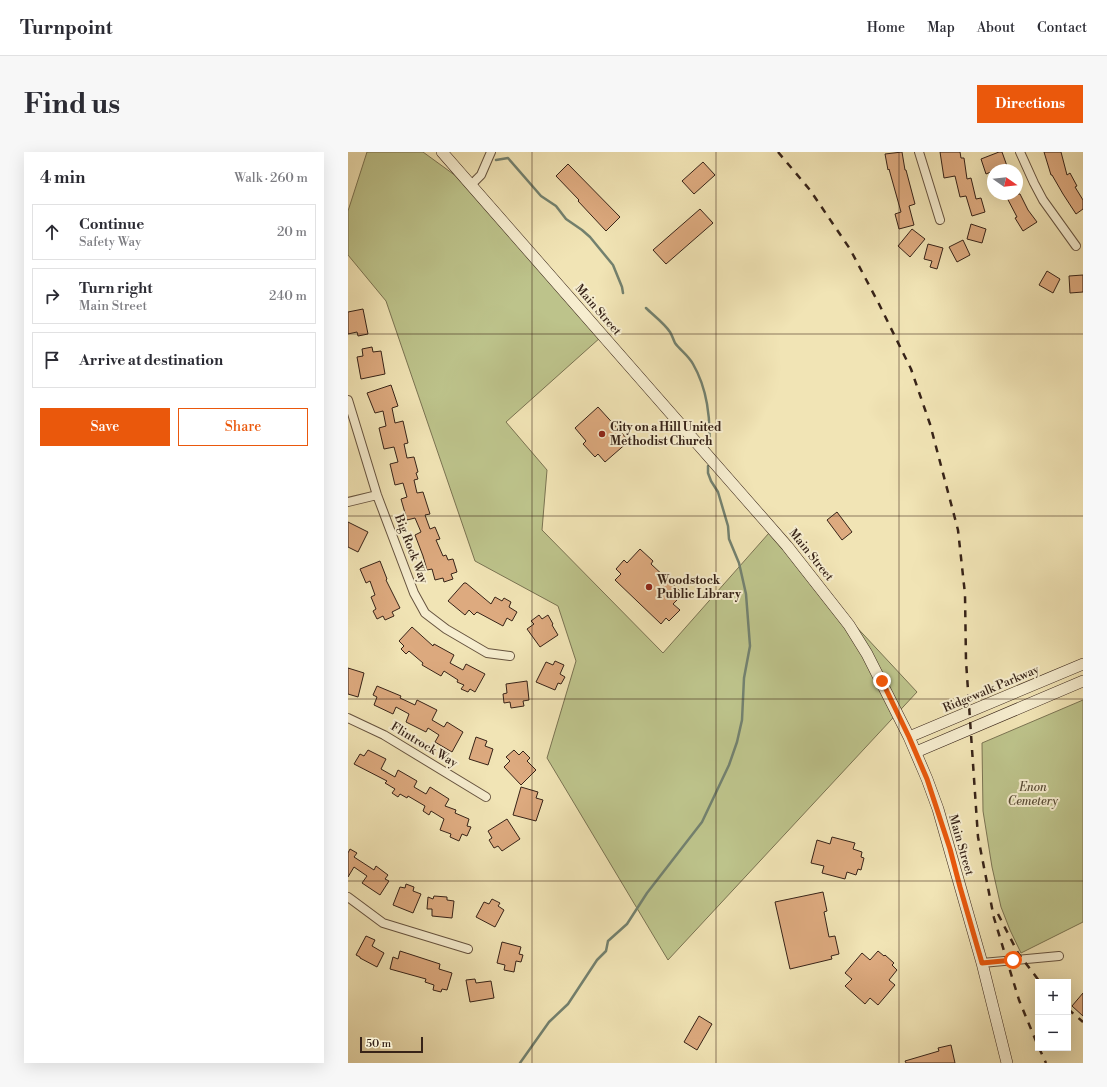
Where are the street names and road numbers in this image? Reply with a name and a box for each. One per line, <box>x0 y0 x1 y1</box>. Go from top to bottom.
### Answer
street label: Main Street <box>572 281 625 339</box>
street label: Big Rock Way <box>391 511 431 586</box>
street label: Main Street <box>785 526 837 585</box>
street label: Ridgewalk Parkway <box>941 662 1041 716</box>
street label: Flintrock Way <box>388 719 460 771</box>
street label: Main Street <box>945 813 977 878</box>

